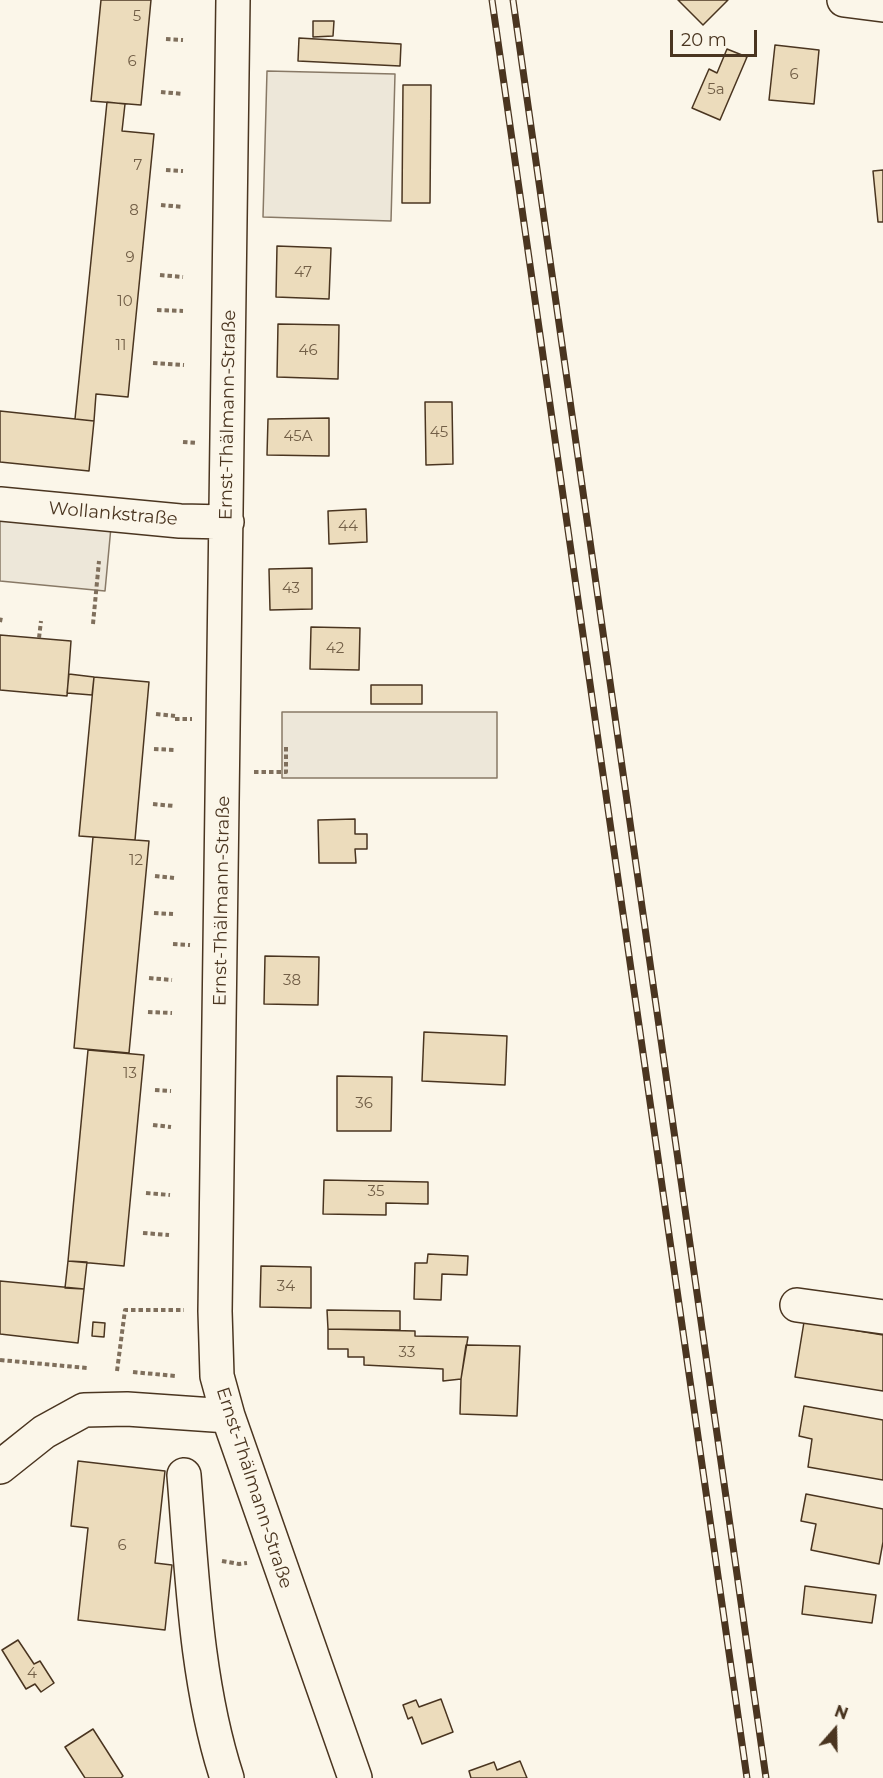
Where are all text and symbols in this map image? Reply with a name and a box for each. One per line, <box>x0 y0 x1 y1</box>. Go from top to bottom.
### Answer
house number: 5 <box>133 8 141 26</box>
scale bar <box>673 18 760 56</box>
text: 20 m <box>681 29 727 51</box>
house number: 6 <box>127 53 137 71</box>
house number: 6 <box>789 66 799 84</box>
house number: 5a <box>707 81 725 99</box>
house number: 7 <box>134 157 142 175</box>
house number: 8 <box>129 202 139 220</box>
house number: 9 <box>125 249 135 267</box>
house number: 47 <box>294 264 312 282</box>
house number: 10 <box>117 293 133 311</box>
street label: Ernst-Thälmann-Straße <box>215 310 241 520</box>
house number: 11 <box>116 337 126 355</box>
house number: 46 <box>298 342 318 360</box>
house number: 45 <box>430 424 448 442</box>
house number: 45A <box>283 428 313 446</box>
street label: Wollankstraße <box>48 498 178 530</box>
house number: 44 <box>338 518 358 536</box>
house number: 43 <box>282 580 300 598</box>
house number: 42 <box>326 640 344 658</box>
street label: Ernst-Thälmann-Straße <box>209 796 235 1006</box>
house number: 12 <box>129 852 143 870</box>
house number: 38 <box>283 972 301 990</box>
house number: 13 <box>123 1065 137 1083</box>
house number: 36 <box>355 1095 373 1113</box>
house number: 35 <box>368 1183 384 1201</box>
house number: 34 <box>277 1278 295 1296</box>
house number: 33 <box>399 1344 415 1362</box>
street label: Ernst-Thälmann-Straße <box>211 1385 297 1591</box>
house number: 6 <box>117 1537 127 1555</box>
house number: 4 <box>27 1665 37 1683</box>
north arrow <box>805 1700 865 1760</box>
text: N <box>832 1701 851 1724</box>

